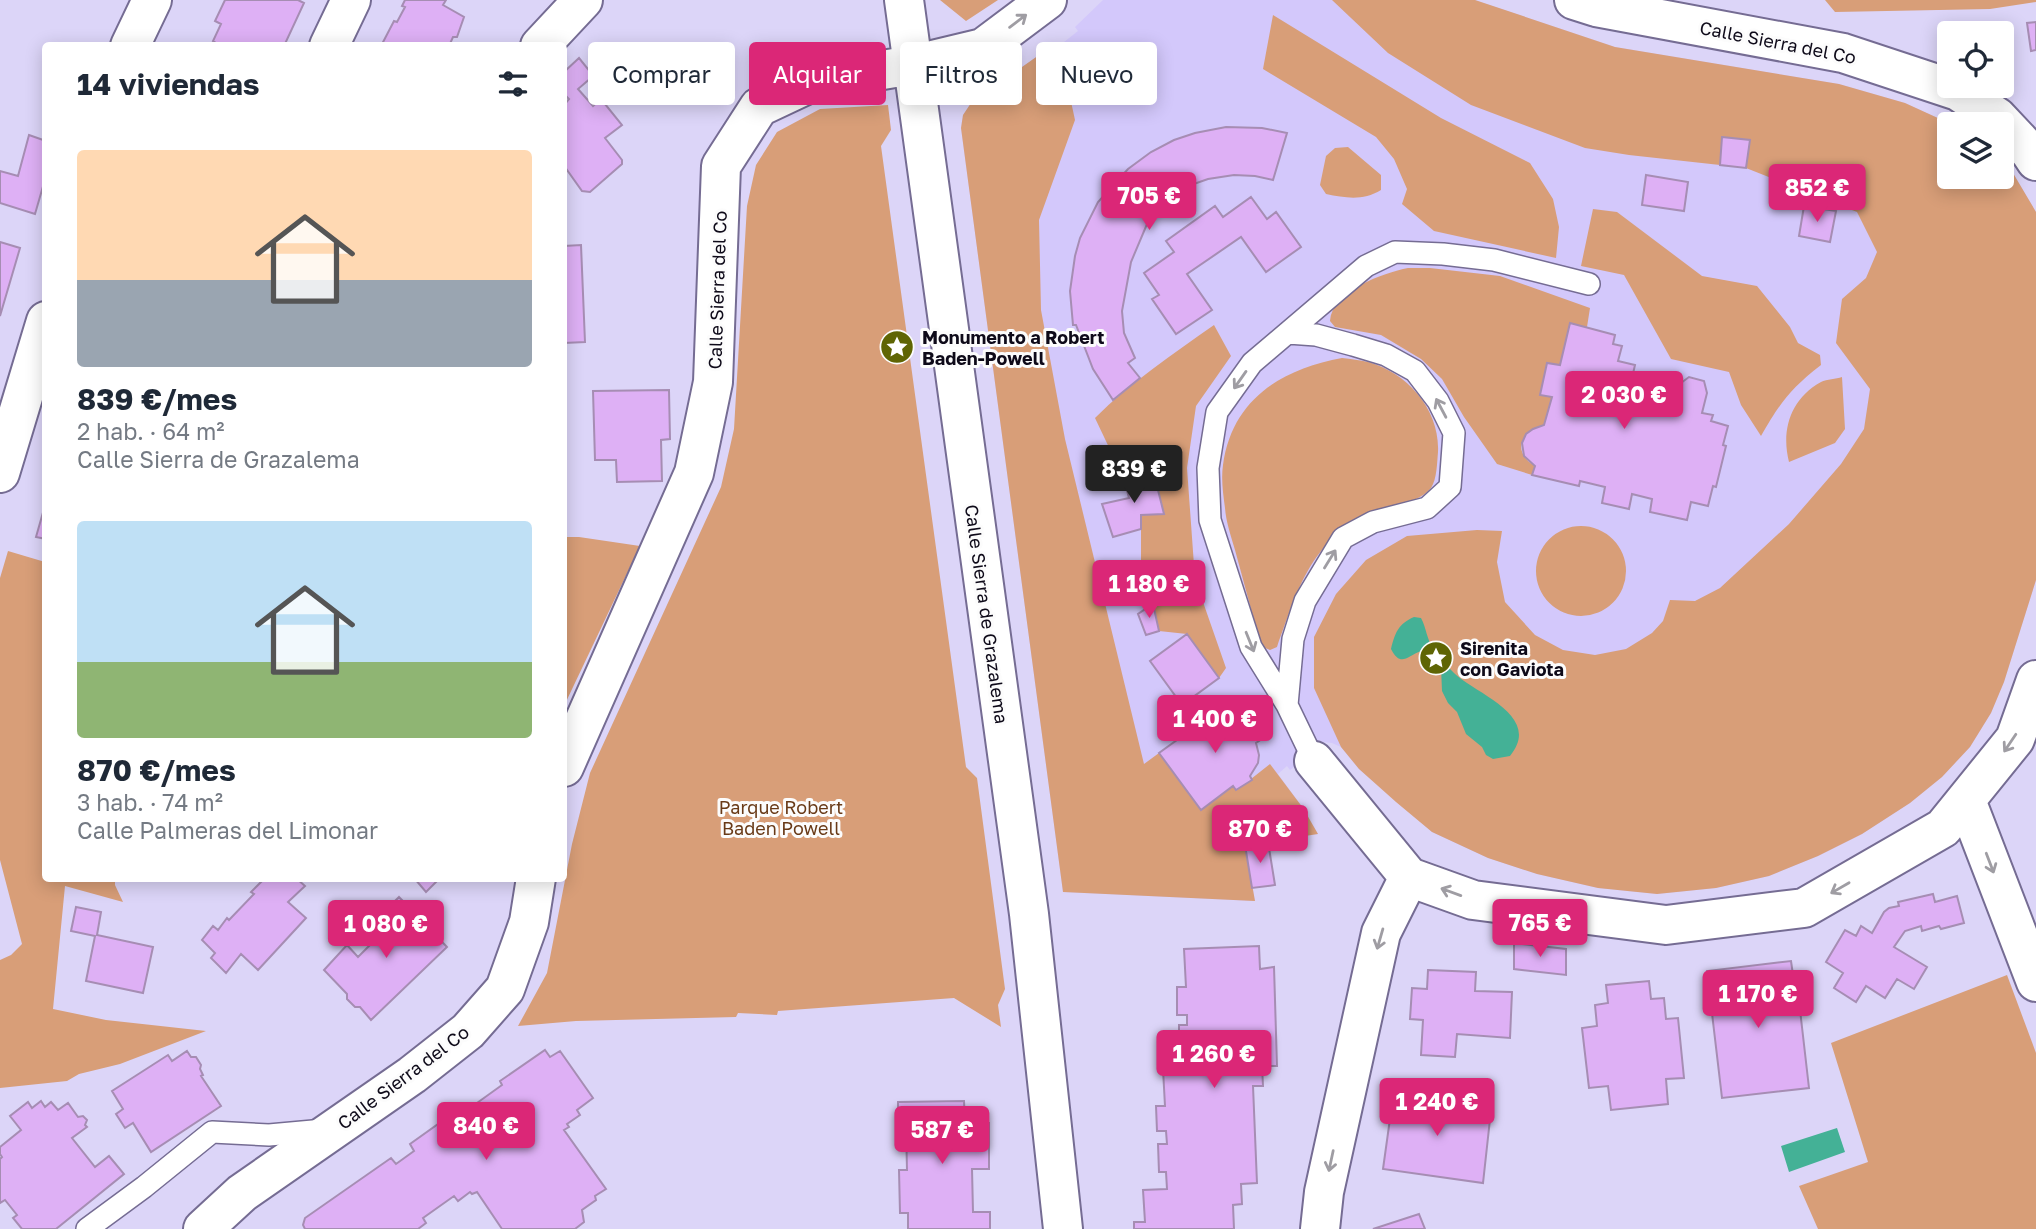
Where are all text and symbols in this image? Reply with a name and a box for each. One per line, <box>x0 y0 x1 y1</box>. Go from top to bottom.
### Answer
one-way arrow <box>1008 14 1027 29</box>
street label: Calle Sierra del Co <box>1698 16 1858 68</box>
map controls <box>1937 21 2014 189</box>
button: locate <box>1937 21 2014 98</box>
chip: Comprar <box>588 42 735 105</box>
chip: Alquilar <box>749 42 886 105</box>
chip: Filtros <box>900 42 1022 105</box>
chip: Nuevo <box>1036 42 1157 105</box>
icon: filters <box>494 65 532 103</box>
text: 14 viviendas <box>77 66 260 102</box>
button: layers <box>1937 112 2014 189</box>
pin: 852 € <box>1768 164 1866 224</box>
pin: 705 € <box>1100 173 1198 232</box>
text: 852 € <box>1785 173 1849 201</box>
text: 705 € <box>1117 181 1181 209</box>
icon: home <box>242 196 368 322</box>
street label: Calle Sierra del Co <box>703 210 731 370</box>
place label: Monumento a Robert Baden-Powell <box>922 326 1104 369</box>
place icon: Monumento a Robert Baden-Powell <box>878 328 916 366</box>
one-way arrow <box>1233 370 1247 389</box>
pin: 2 030 € <box>1559 372 1689 431</box>
text: 2 030 € <box>1581 380 1667 408</box>
text: 839 €/mes <box>77 381 237 417</box>
one-way arrow <box>1434 398 1448 418</box>
text: 2 hab. · 64 m² <box>77 417 225 445</box>
text: Calle Sierra de Grazalema <box>77 445 360 473</box>
pin: 839 € <box>1085 446 1183 505</box>
text: 839 € <box>1101 454 1167 482</box>
street label: Calle Sierra de Grazalema <box>961 503 1013 725</box>
one-way arrow <box>1324 549 1338 569</box>
pin: 1 180 € <box>1084 560 1214 620</box>
icon: home <box>242 567 368 693</box>
text: 1 180 € <box>1108 569 1190 597</box>
one-way arrow <box>1245 631 1258 653</box>
place label: Sirenita con Gaviota <box>1460 637 1564 680</box>
place icon: Sirenita con Gaviota <box>1417 639 1455 677</box>
pin: 1 400 € <box>1150 696 1280 755</box>
text: 1 400 € <box>1173 704 1257 732</box>
one-way arrow <box>2003 733 2017 752</box>
text: 870 €/mes <box>77 752 236 788</box>
text: 3 hab. · 74 m² <box>77 788 223 816</box>
park label: Parque Robert Baden Powell <box>719 796 843 839</box>
pin: 870 € <box>1211 806 1309 865</box>
text: 870 € <box>1228 814 1292 842</box>
text: Calle Palmeras del Limonar <box>77 816 378 844</box>
one-way arrow <box>1985 852 1998 874</box>
one-way arrow <box>1830 881 1850 895</box>
one-way arrow <box>1440 885 1462 897</box>
pin: 1 080 € <box>321 900 451 960</box>
pin: 765 € <box>1491 900 1589 959</box>
text: 765 € <box>1508 908 1572 936</box>
text: 1 080 € <box>344 909 428 937</box>
one-way arrow <box>1373 927 1386 949</box>
pin: 1 170 € <box>1693 970 1823 1030</box>
text: 1 170 € <box>1719 979 1797 1007</box>
street label: Calle Sierra del Co <box>333 1020 473 1134</box>
pin: 1 260 € <box>1149 1030 1279 1090</box>
text: 1 260 € <box>1172 1039 1256 1067</box>
pin: 1 240 € <box>1372 1078 1502 1138</box>
text: 1 240 € <box>1396 1087 1478 1115</box>
pin: 840 € <box>437 1102 535 1162</box>
pin: 587 € <box>893 1106 991 1166</box>
text: 840 € <box>453 1111 519 1139</box>
text: 587 € <box>910 1115 974 1143</box>
one-way arrow <box>1324 1149 1337 1172</box>

